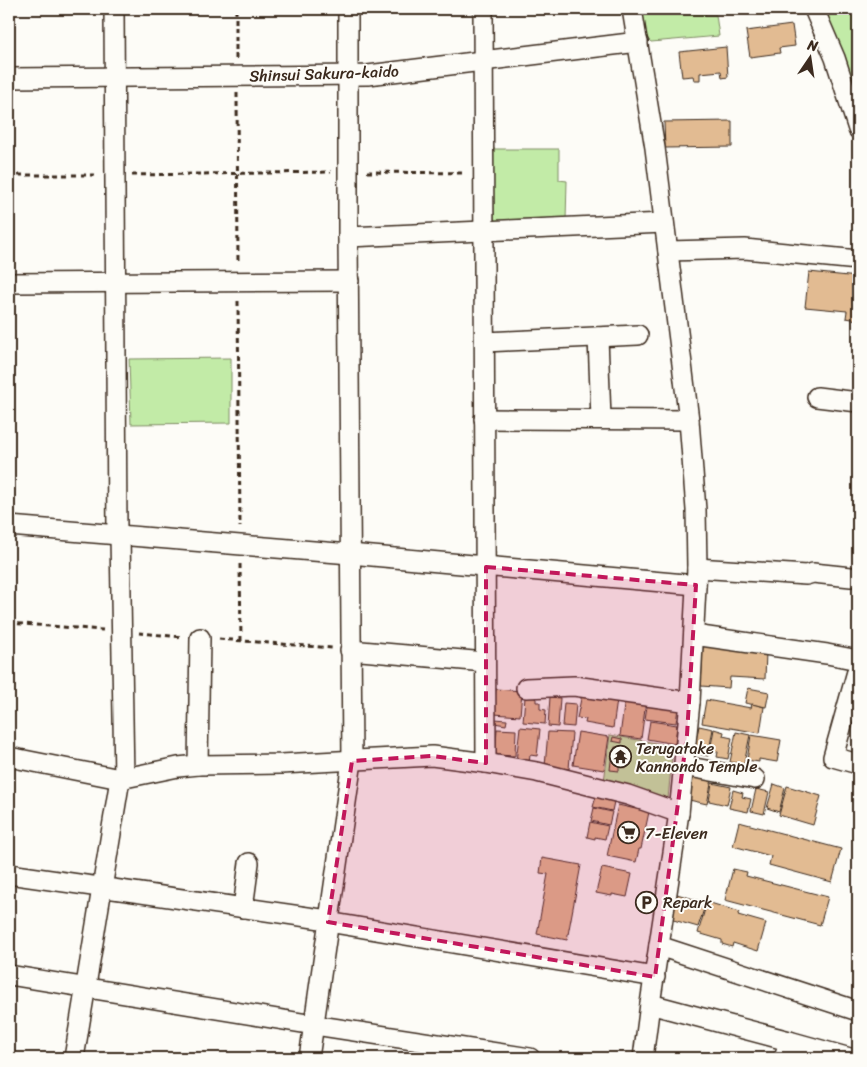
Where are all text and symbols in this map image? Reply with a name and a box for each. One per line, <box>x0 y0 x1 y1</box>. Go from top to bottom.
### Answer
north arrow <box>784 32 834 82</box>
text: N <box>804 32 821 59</box>
street label: Shinsui Sakura-kaido <box>249 56 399 91</box>
place label: Terugatake Kannondo Temple <box>636 734 758 781</box>
temple icon: Terugatake Kannondo Temple <box>608 745 632 769</box>
place label: 7-Eleven <box>645 819 708 848</box>
supermarket icon: 7-Eleven <box>617 821 641 845</box>
place label: Repark <box>663 888 712 917</box>
parking icon: Repark <box>635 890 659 914</box>

